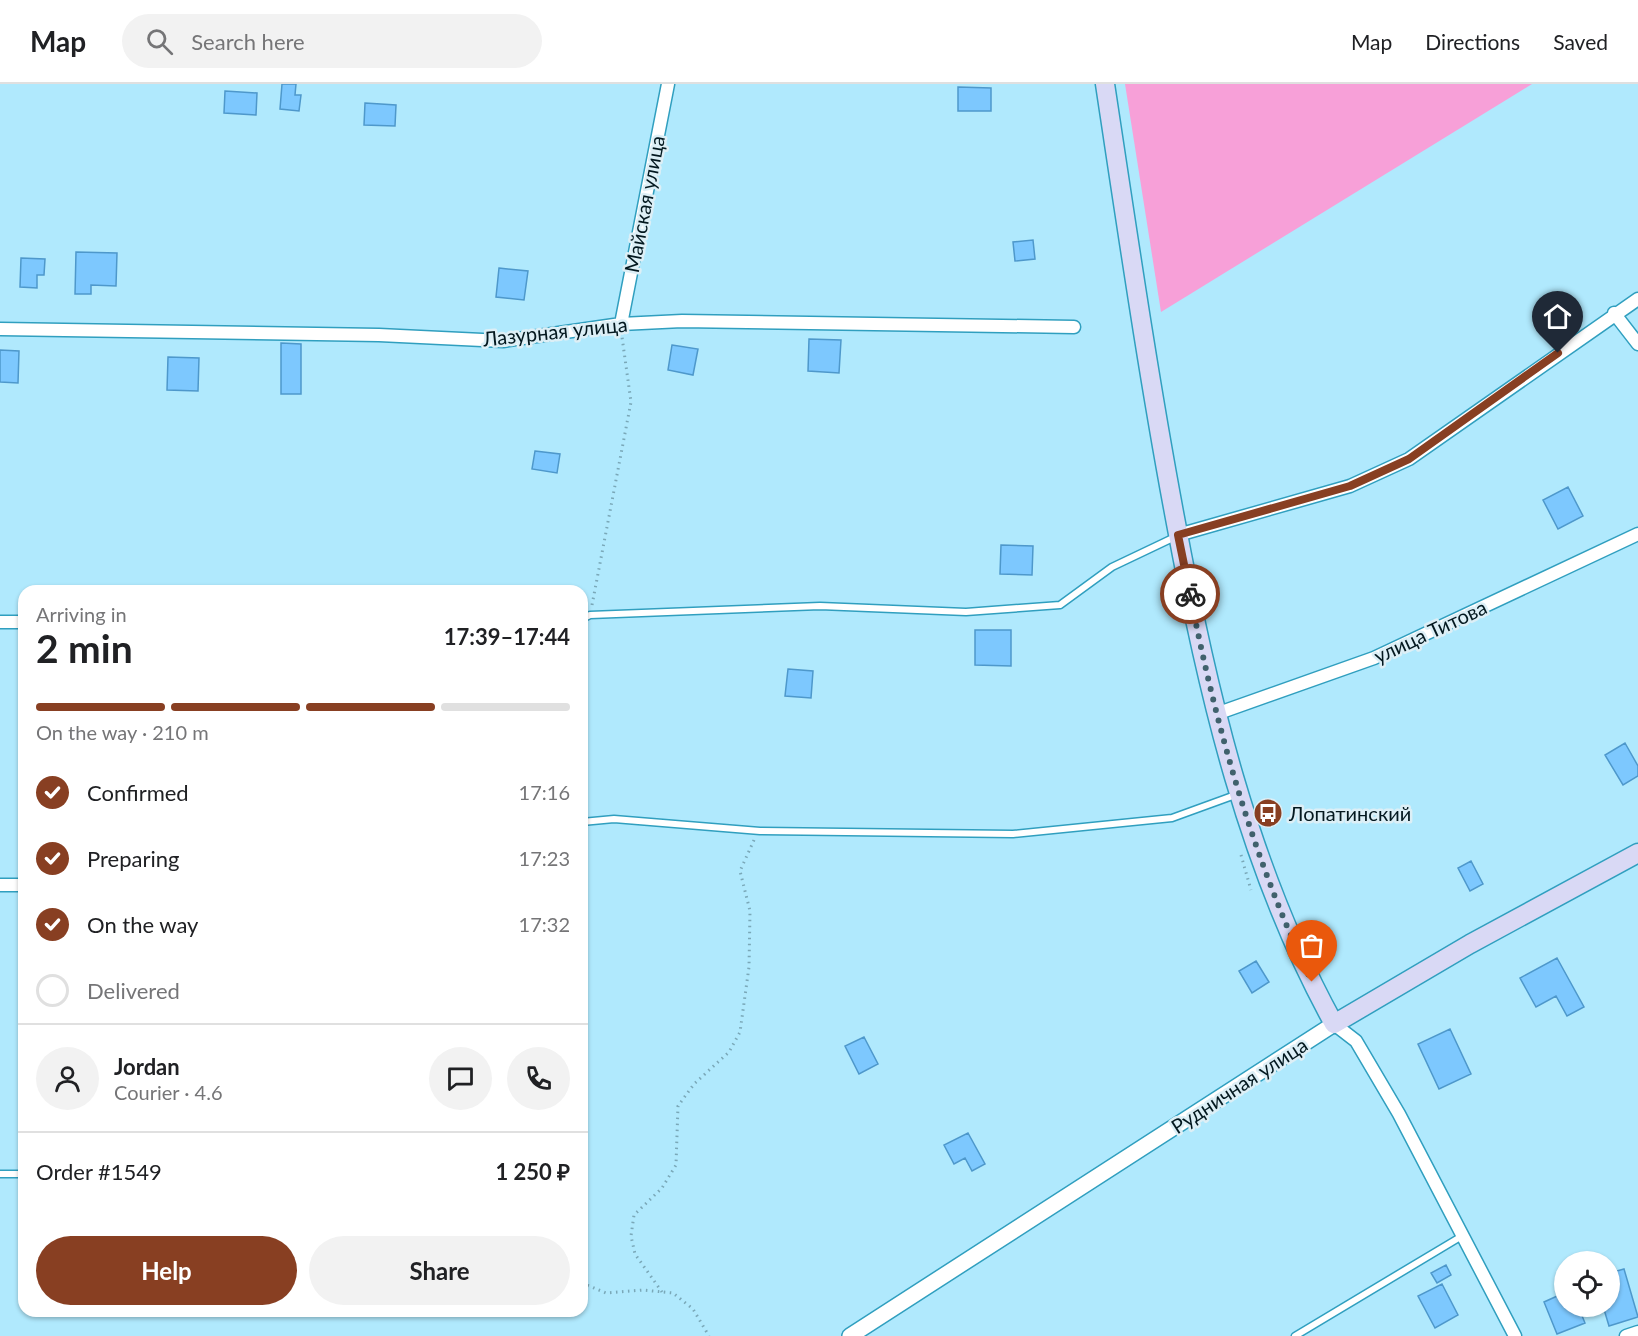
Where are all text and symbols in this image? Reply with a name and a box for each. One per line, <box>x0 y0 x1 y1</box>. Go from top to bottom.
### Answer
search box <box>122 14 542 68</box>
text: Map <box>30 24 86 58</box>
icon: search <box>143 25 176 58</box>
text: Search here <box>191 28 305 55</box>
text: Map <box>1351 29 1392 54</box>
text: Directions <box>1425 29 1520 54</box>
text: Saved <box>1553 29 1608 54</box>
street label: Майская улица <box>619 133 669 275</box>
pin <box>1532 291 1583 353</box>
icon: home <box>1541 300 1574 333</box>
street label: Лазурная улица <box>481 311 628 351</box>
courier <box>1160 564 1220 624</box>
icon: bike <box>1174 578 1207 611</box>
street label: улица Титова <box>1370 594 1490 668</box>
text: Arriving in <box>36 602 127 626</box>
text: 17:39–17:44 <box>444 623 570 650</box>
text: 2 min <box>36 625 133 671</box>
text: On the way · 210 m <box>36 720 209 744</box>
icon: check <box>36 776 69 809</box>
text: Confirmed <box>87 779 189 806</box>
text: 17:16 <box>519 780 570 804</box>
bus stop icon: Лопатинский <box>1252 797 1284 829</box>
place label: Лопатинский <box>1288 801 1411 825</box>
icon: check <box>36 842 69 875</box>
text: Preparing <box>87 845 179 872</box>
text: 17:23 <box>519 846 570 870</box>
icon: check <box>36 908 69 941</box>
text: On the way <box>87 911 198 938</box>
text: 17:32 <box>519 912 570 936</box>
pin <box>1286 920 1337 982</box>
icon: bag <box>1295 929 1328 962</box>
text: Delivered <box>87 977 180 1004</box>
street label: Рудничная улица <box>1166 1032 1312 1138</box>
button: person <box>36 1047 99 1110</box>
button: chat <box>429 1047 492 1110</box>
button: phone <box>507 1047 570 1110</box>
text: Jordan <box>114 1053 180 1080</box>
text: Courier · 4.6 <box>114 1080 223 1104</box>
text: Order #1549 <box>36 1158 162 1185</box>
text: 1 250 ₽ <box>495 1158 570 1185</box>
button: Help <box>36 1236 297 1305</box>
button: Share <box>309 1236 570 1305</box>
map controls <box>1554 1251 1620 1317</box>
button: locate <box>1554 1251 1620 1317</box>

